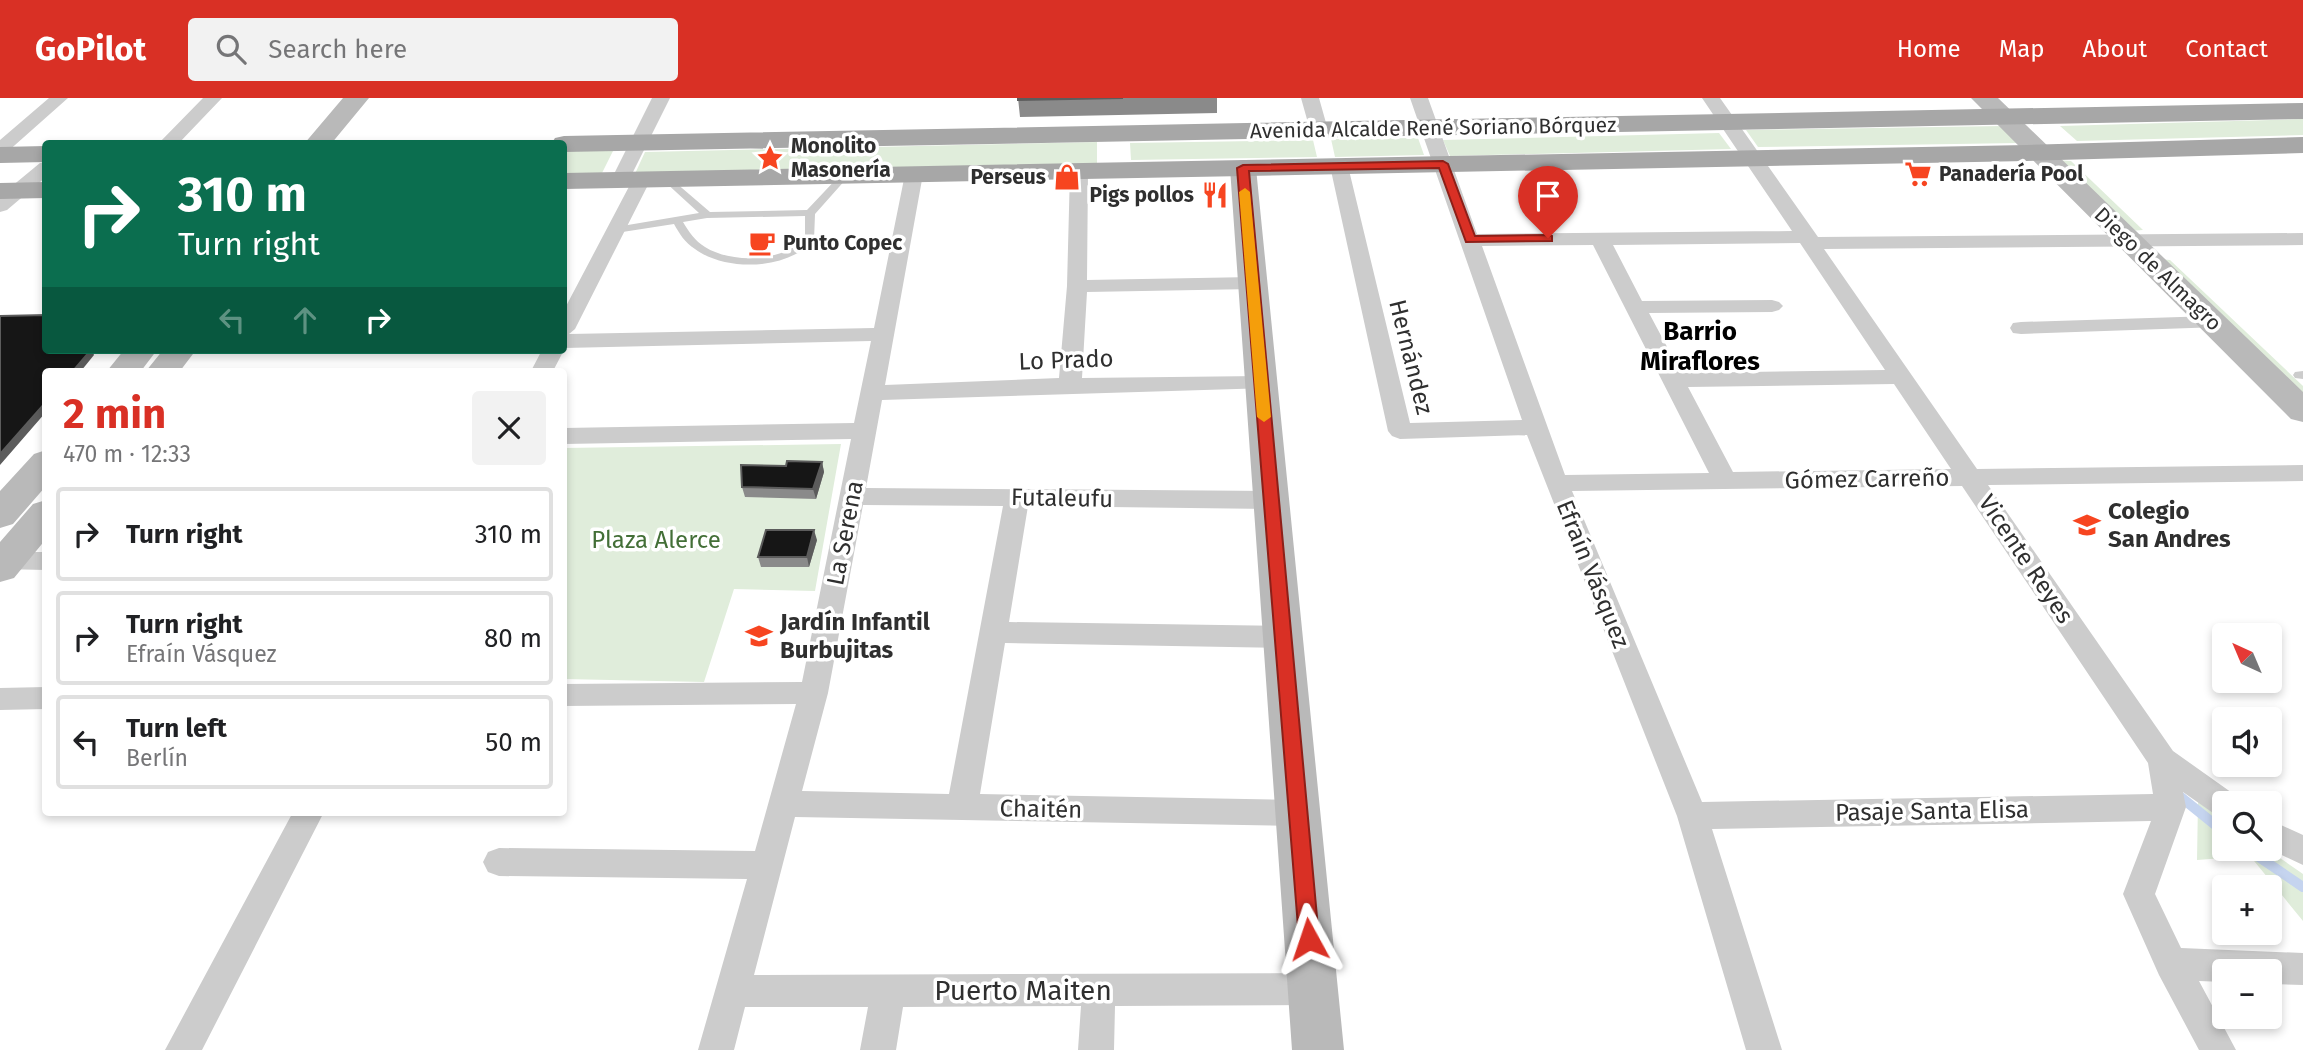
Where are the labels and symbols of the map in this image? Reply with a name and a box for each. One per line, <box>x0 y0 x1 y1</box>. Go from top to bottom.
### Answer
street label: Avenida Alcalde René Soriano Bórquez <box>1250 112 1616 144</box>
place label: Monolito Masonería <box>791 133 891 183</box>
place icon: Monolito Masonería <box>755 143 785 173</box>
supermarket icon: Panadería Pool <box>1903 159 1933 189</box>
place label: Panadería Pool <box>1939 161 2084 187</box>
shop icon: Perseus <box>1052 162 1082 192</box>
place label: Perseus <box>970 164 1046 190</box>
pin <box>1518 166 1578 238</box>
restaurant icon: Pigs pollos <box>1200 180 1230 210</box>
place label: Pigs pollos <box>1089 182 1194 208</box>
street label: Diego de Almagro <box>2089 202 2227 336</box>
cafe icon: Punto Copec <box>747 228 777 258</box>
place label: Punto Copec <box>783 230 902 256</box>
street label: Hernández <box>1383 297 1439 417</box>
district label: Barrio Miraflores <box>1640 316 1760 377</box>
street label: Lo Prado <box>1018 344 1114 376</box>
street label: Gómez Carreño <box>1784 464 1950 494</box>
street label: La Serena <box>821 478 869 588</box>
street label: Futaleufu <box>1011 483 1113 513</box>
street label: Vicente Reyes <box>1973 489 2079 629</box>
street label: Efraín Vásquez <box>1551 496 1635 652</box>
place label: Colegio San Andres <box>2108 497 2231 553</box>
school or university icon: Colegio San Andres <box>2072 510 2102 540</box>
park label: Plaza Alerce <box>591 526 721 554</box>
place label: Jardín Infantil Burbujitas <box>779 608 931 664</box>
school or university icon: Jardín Infantil Burbujitas <box>744 621 774 651</box>
north arrow <box>2212 623 2282 693</box>
street label: Chaitén <box>999 794 1083 824</box>
street label: Pasaje Santa Elisa <box>1835 795 2029 827</box>
position arrow <box>1272 902 1346 976</box>
street label: Puerto Maiten <box>934 974 1112 1007</box>

